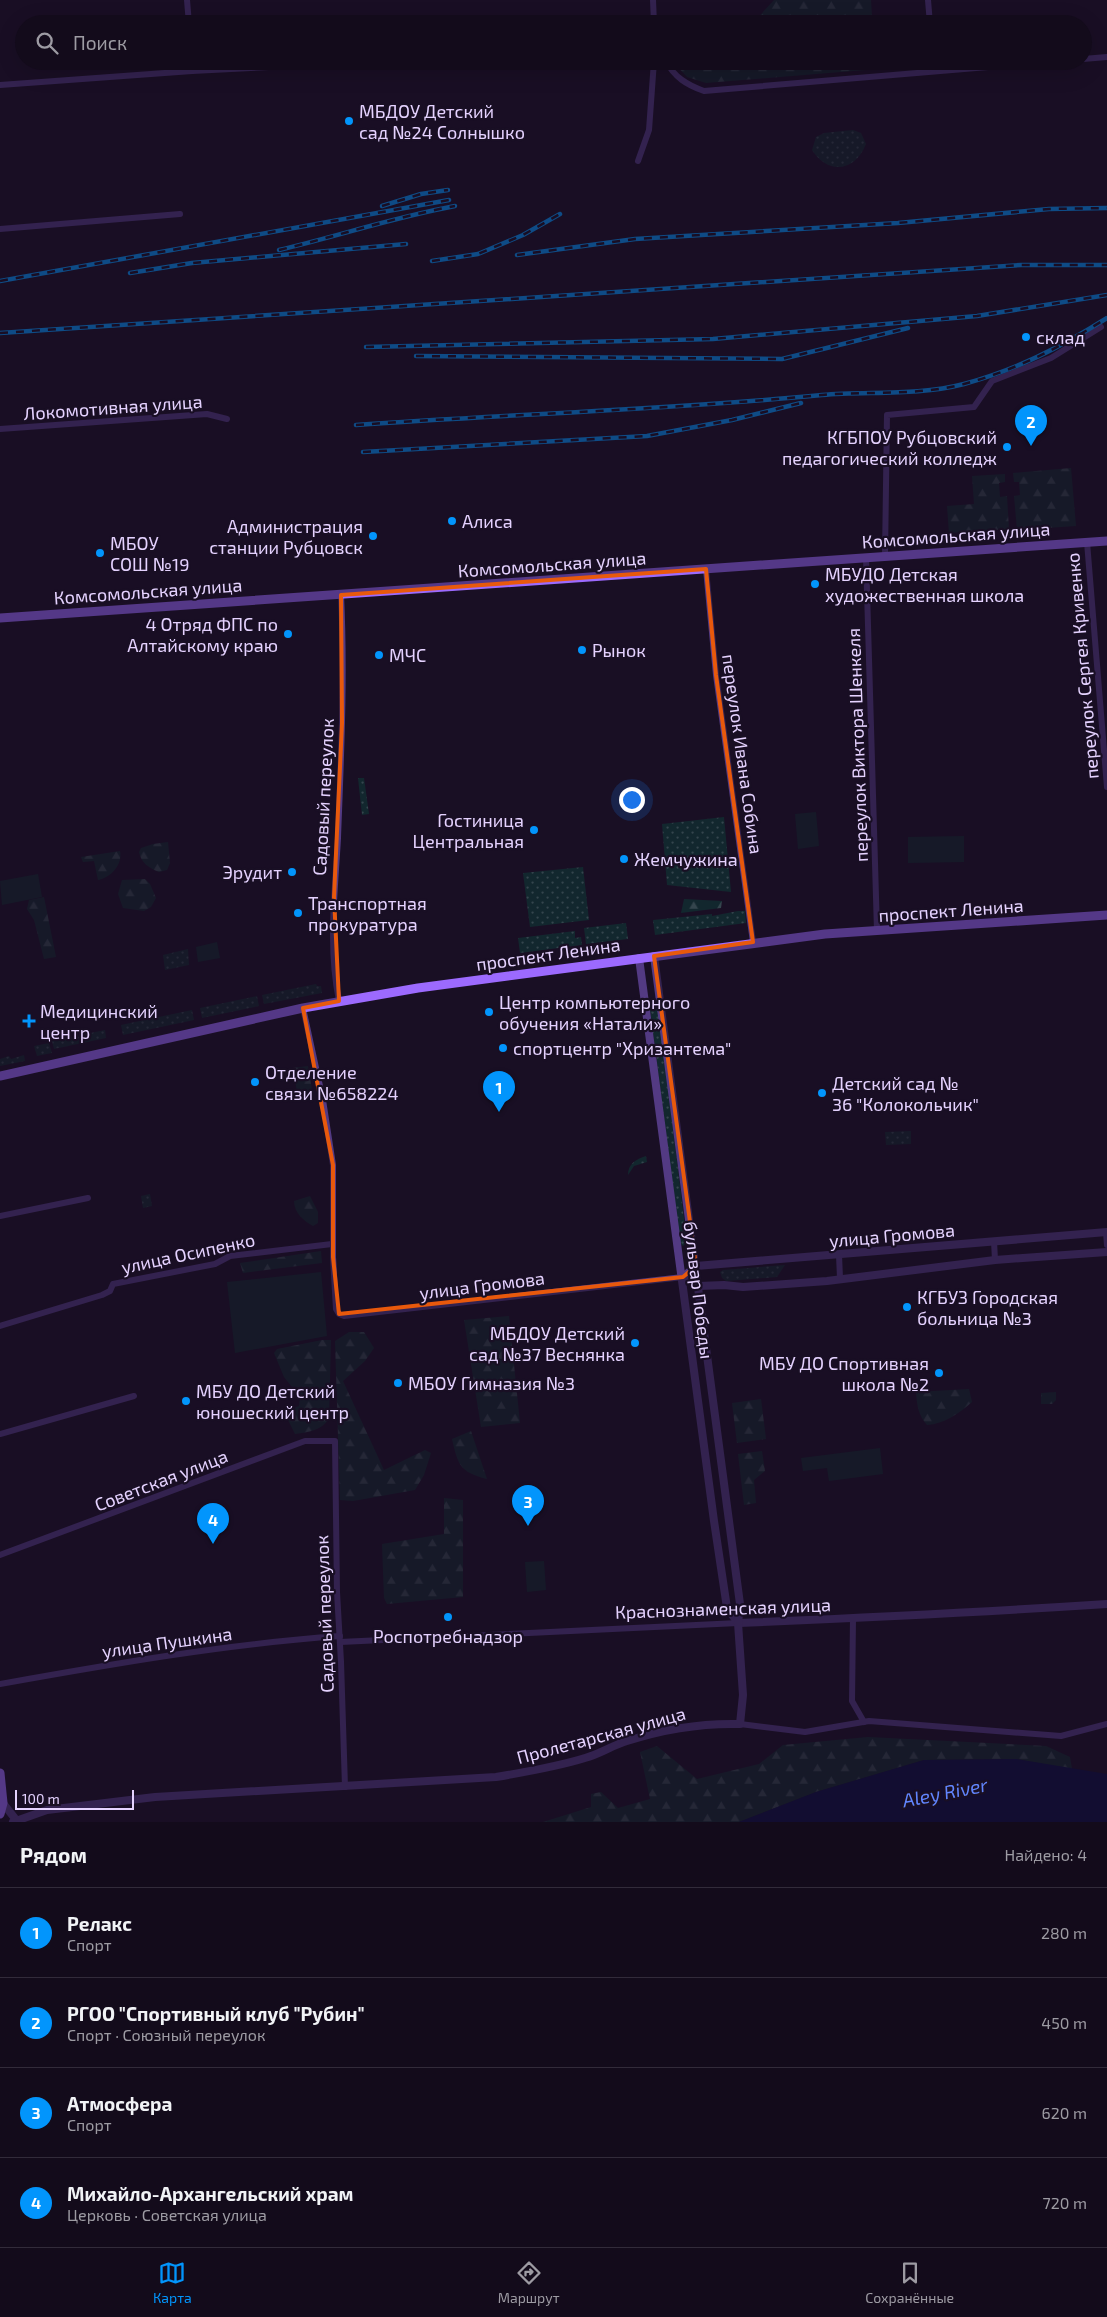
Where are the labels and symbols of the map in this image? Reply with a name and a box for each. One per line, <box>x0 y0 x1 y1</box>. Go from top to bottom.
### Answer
place label: МБДОУ Детский сад №24 Солнышко <box>359 100 525 143</box>
marker: МБДОУ Детский сад №24 Солнышко <box>343 115 355 127</box>
place label: склад <box>1036 326 1085 348</box>
marker: склад <box>1020 331 1032 343</box>
street label: Локомотивная улица <box>23 390 203 424</box>
pin: 2 <box>1015 405 1047 446</box>
place label: КГБПОУ Рубцовский педагогический колледж <box>782 426 997 469</box>
marker: КГБПОУ Рубцовский педагогический колледж <box>1001 441 1013 453</box>
place label: Алиса <box>462 510 513 532</box>
place label: Администрация станции Рубцовск <box>209 515 363 558</box>
marker: Алиса <box>446 515 458 527</box>
street label: Комсомольская улица <box>861 517 1051 553</box>
marker: Администрация станции Рубцовск <box>367 530 379 542</box>
place label: МБОУ СОШ №19 <box>110 532 190 575</box>
street label: Комсомольская улица <box>457 546 647 582</box>
marker: МБОУ СОШ №19 <box>94 547 106 559</box>
street label: переулок Сергея Кривенко <box>1061 552 1103 780</box>
place label: МБУДО Детская художественная школа <box>825 563 1024 606</box>
street label: Комсомольская улица <box>53 573 243 609</box>
marker: МБУДО Детская художественная школа <box>809 578 821 590</box>
place label: 4 Отряд ФПС по Алтайскому краю <box>127 613 278 656</box>
marker: 4 Отряд ФПС по Алтайскому краю <box>282 628 294 640</box>
street label: переулок Виктора Шенкеля <box>842 628 872 862</box>
place label: Рынок <box>592 639 646 661</box>
place label: МЧС <box>389 644 426 666</box>
marker: Рынок <box>576 644 588 656</box>
marker: МЧС <box>373 649 385 661</box>
street label: переулок Ивана Собина <box>718 653 768 855</box>
street label: Садовый переулок <box>308 717 338 876</box>
your location <box>619 787 645 813</box>
place label: Гостиница Центральная <box>413 809 524 852</box>
marker: Гостиница Центральная <box>528 824 540 836</box>
place label: Жемчужина <box>634 848 738 870</box>
marker: Жемчужина <box>618 853 630 865</box>
place label: Эрудит <box>222 861 282 883</box>
marker: Эрудит <box>286 866 298 878</box>
place label: Транспортная прокуратура <box>308 892 427 935</box>
street label: проспект Ленина <box>878 894 1024 926</box>
marker: Транспортная прокуратура <box>292 907 304 919</box>
street label: проспект Ленина <box>474 933 622 975</box>
place label: Центр компьютерного обучения «Натали» <box>499 991 690 1034</box>
place label: Медицинский центр <box>40 1000 158 1043</box>
marker: Центр компьютерного обучения «Натали» <box>483 1006 495 1018</box>
marker: Медицинский центр <box>22 1014 36 1028</box>
place label: спортцентр "Хризантема" <box>513 1037 731 1059</box>
marker: спортцентр "Хризантема" <box>497 1042 509 1054</box>
place label: Отделение связи №658224 <box>265 1061 399 1104</box>
pin: 1 <box>483 1071 515 1112</box>
place label: Детский сад № 36 "Колокольчик" <box>832 1072 979 1115</box>
marker: Отделение связи №658224 <box>249 1076 261 1088</box>
marker: Детский сад № 36 "Колокольчик" <box>816 1087 828 1099</box>
street label: улица Громова <box>828 1219 956 1251</box>
street label: бульвар Победы <box>680 1220 718 1360</box>
street label: улица Осипенко <box>119 1228 257 1278</box>
street label: улица Громова <box>418 1266 546 1304</box>
place label: КГБУЗ Городская больница №3 <box>917 1286 1058 1329</box>
marker: КГБУЗ Городская больница №3 <box>901 1301 913 1313</box>
place label: МБДОУ Детский сад №37 Веснянка <box>469 1322 625 1365</box>
marker: МБДОУ Детский сад №37 Веснянка <box>629 1337 641 1349</box>
place label: МБУ ДО Спортивная школа №2 <box>759 1352 929 1395</box>
marker: МБУ ДО Спортивная школа №2 <box>933 1367 945 1379</box>
place label: МБОУ Гимназия №3 <box>408 1372 575 1394</box>
marker: МБОУ Гимназия №3 <box>392 1377 404 1389</box>
place label: МБУ ДО Детский юношеский центр <box>196 1380 349 1423</box>
marker: МБУ ДО Детский юношеский центр <box>180 1395 192 1407</box>
street label: Советская улица <box>91 1444 231 1516</box>
pin: 3 <box>512 1485 544 1526</box>
pin: 4 <box>197 1503 229 1544</box>
street label: Садовый переулок <box>310 1534 338 1693</box>
street label: Краснознаменская улица <box>615 1593 831 1623</box>
marker: Роспотребнадзор <box>442 1611 454 1623</box>
street label: улица Пушкина <box>101 1622 233 1662</box>
place label: Роспотребнадзор <box>373 1625 523 1647</box>
street label: Пролетарская улица <box>514 1702 688 1768</box>
water label: Aley River <box>899 1772 990 1813</box>
scale bar <box>15 1787 134 1810</box>

